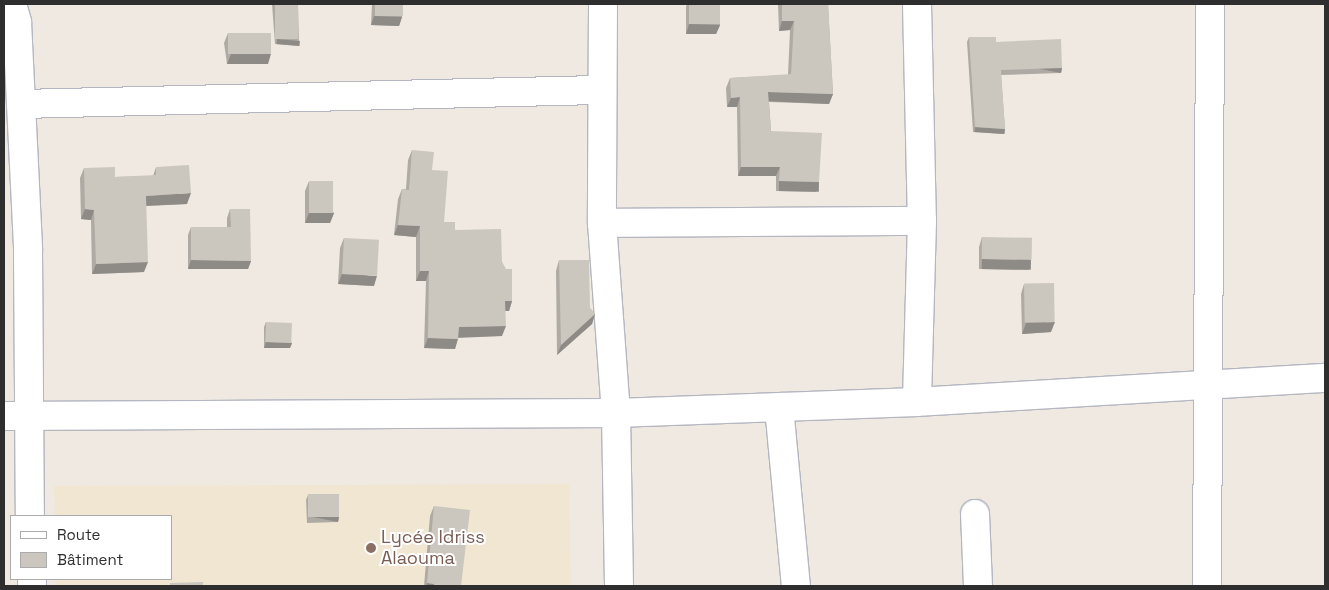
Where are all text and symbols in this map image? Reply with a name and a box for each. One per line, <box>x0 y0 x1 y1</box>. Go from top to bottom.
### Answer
legend <box>10 515 172 580</box>
text: Route <box>57 525 100 544</box>
place label: Lycée Idriss Alaouma <box>381 527 485 570</box>
marker: Lycée Idriss Alaouma <box>365 542 377 554</box>
text: Bâtiment <box>57 550 123 569</box>

